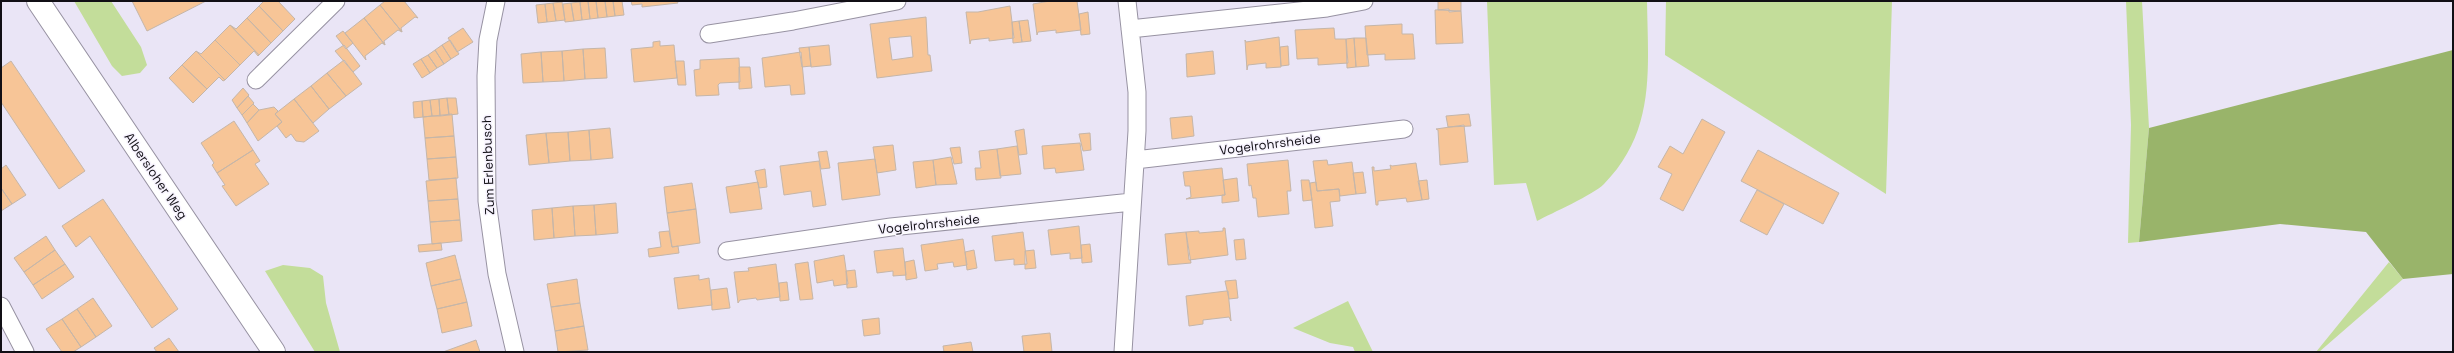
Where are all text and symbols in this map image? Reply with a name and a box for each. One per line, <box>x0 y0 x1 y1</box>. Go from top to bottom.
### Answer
street label: Zum Erlenbusch <box>478 115 498 215</box>
street label: Albersloher Weg <box>121 129 191 223</box>
street label: Vogelrohrsheide <box>1218 129 1322 159</box>
street label: Vogelrohrsheide <box>877 210 981 238</box>

